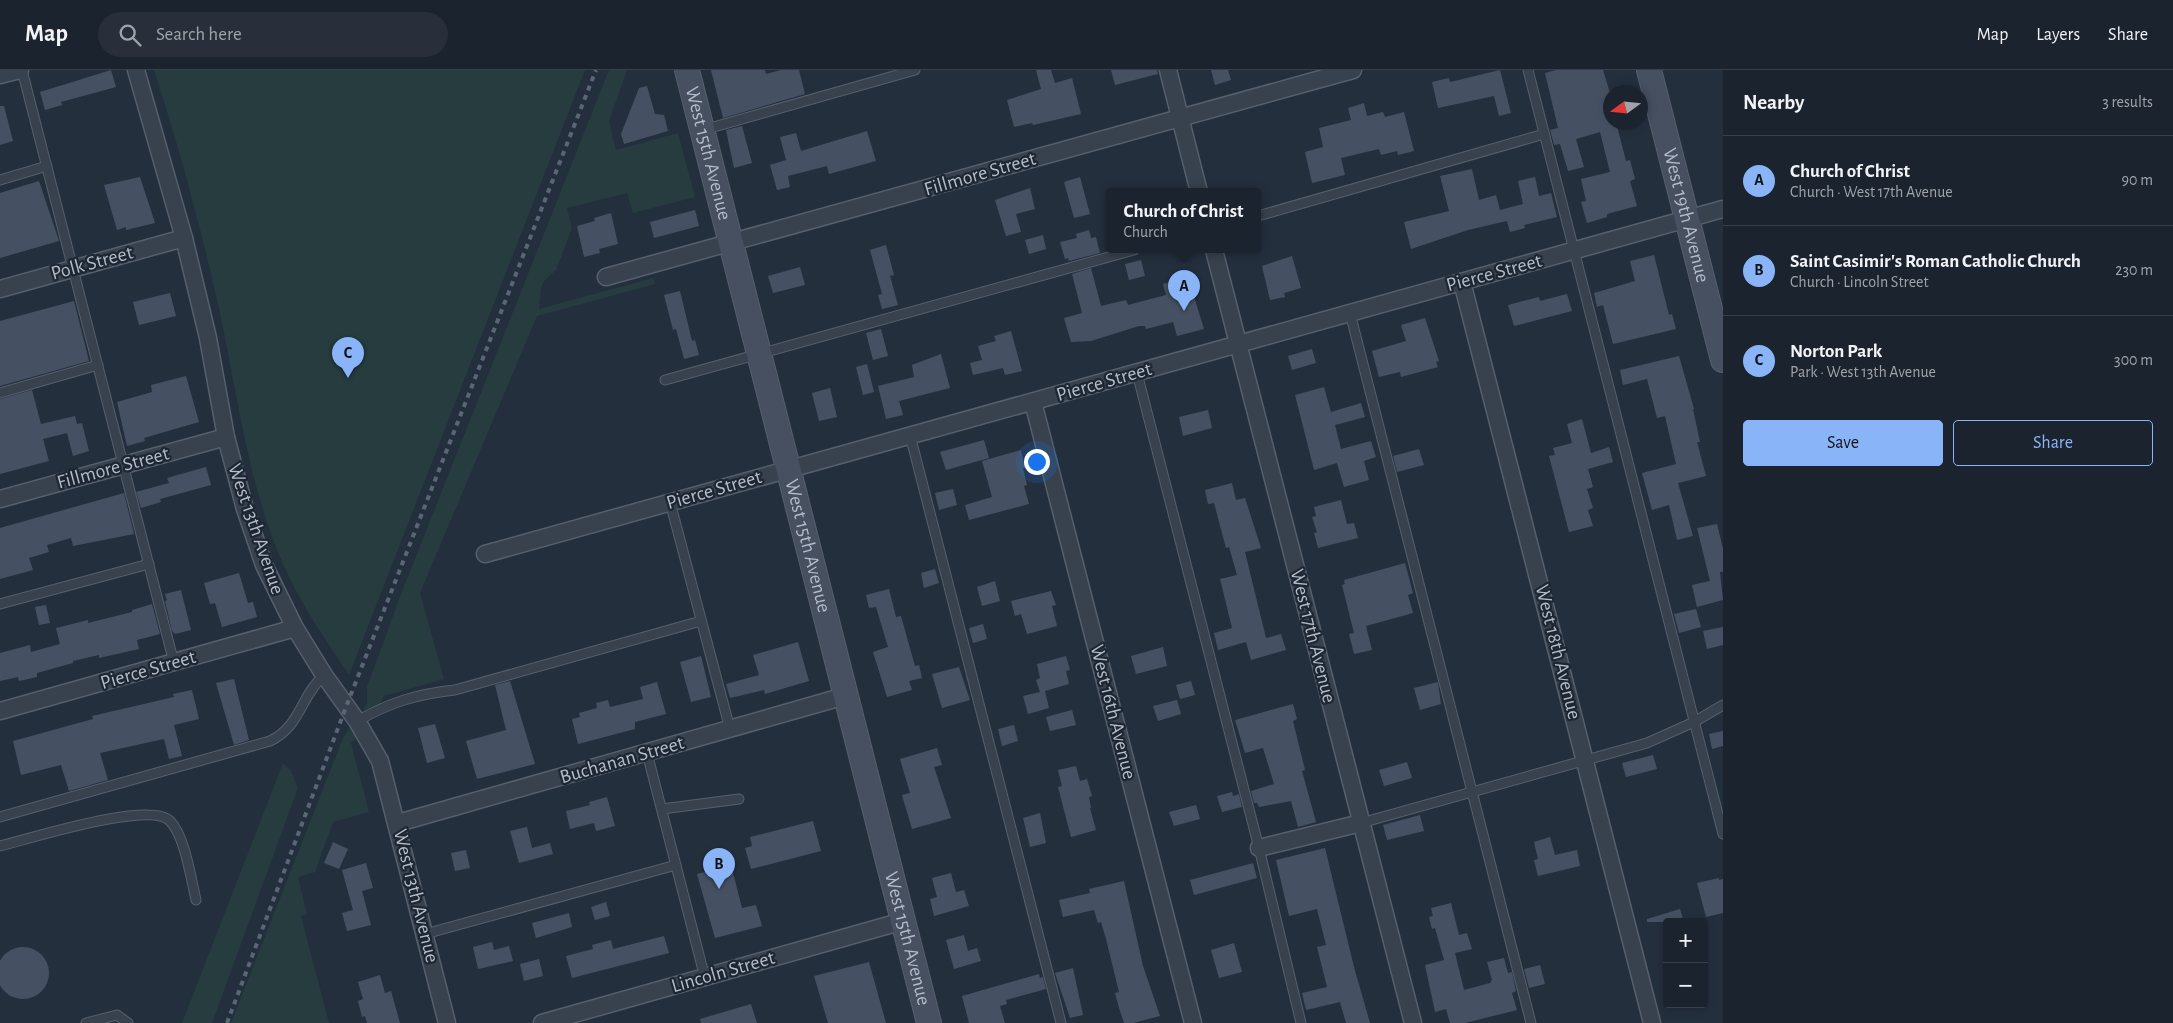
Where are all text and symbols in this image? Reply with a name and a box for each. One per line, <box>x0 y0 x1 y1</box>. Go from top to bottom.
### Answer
search box <box>98 12 448 57</box>
icon: search <box>116 21 144 49</box>
text: Map <box>25 22 68 46</box>
text: Search here <box>156 25 242 44</box>
text: Map <box>1977 26 2008 44</box>
text: Layers <box>2036 26 2080 44</box>
text: Share <box>2108 26 2148 44</box>
street label: West 15th Avenue <box>682 84 735 222</box>
north arrow <box>1603 85 1648 130</box>
text: Nearby <box>1743 92 1804 113</box>
text: 3 results <box>2102 94 2153 110</box>
street label: West 19th Avenue <box>1659 146 1713 285</box>
street label: Fillmore Street <box>922 148 1039 199</box>
text: Church of Christ <box>1790 162 1910 181</box>
text: A <box>1754 172 1764 188</box>
text: 90 m <box>2122 172 2153 188</box>
text: Church · West 17th Avenue <box>1790 184 1953 200</box>
popup <box>1106 188 1261 253</box>
text: Church of Christ <box>1123 202 1244 221</box>
text: Church <box>1123 224 1168 240</box>
street label: Polk Street <box>49 242 136 284</box>
street label: Pierce Street <box>1444 250 1545 295</box>
text: Saint Casimir's Roman Catholic Church <box>1790 252 2081 271</box>
text: B <box>1754 262 1764 278</box>
text: 230 m <box>2115 262 2153 278</box>
pin: A <box>1168 270 1200 311</box>
text: Church · Lincoln Street <box>1790 274 1929 290</box>
pin: C <box>332 337 364 378</box>
text: Norton Park <box>1790 342 1882 361</box>
text: C <box>1755 352 1763 368</box>
text: 300 m <box>2114 352 2153 368</box>
street label: Pierce Street <box>1054 359 1155 405</box>
text: Park · West 13th Avenue <box>1790 364 1936 380</box>
button: Save <box>1743 420 1943 466</box>
button: Share <box>1953 420 2153 466</box>
street label: Fillmore Street <box>55 443 172 493</box>
your location <box>1024 449 1050 475</box>
street label: West 13th Avenue <box>224 461 288 597</box>
street label: Pierce Street <box>664 467 765 513</box>
street label: West 15th Avenue <box>781 477 834 615</box>
street label: West 17th Avenue <box>1287 567 1339 705</box>
street label: West 18th Avenue <box>1532 583 1584 721</box>
street label: West 16th Avenue <box>1087 643 1139 781</box>
street label: Pierce Street <box>98 647 199 693</box>
street label: Buchanan Street <box>558 733 687 787</box>
street label: West 13th Avenue <box>390 827 442 965</box>
pin: B <box>703 848 735 889</box>
street label: West 15th Avenue <box>881 870 934 1007</box>
map controls <box>1663 918 1708 1008</box>
button: + <box>1663 918 1708 963</box>
street label: Lincoln Street <box>669 948 778 996</box>
button: − <box>1663 963 1708 1008</box>

